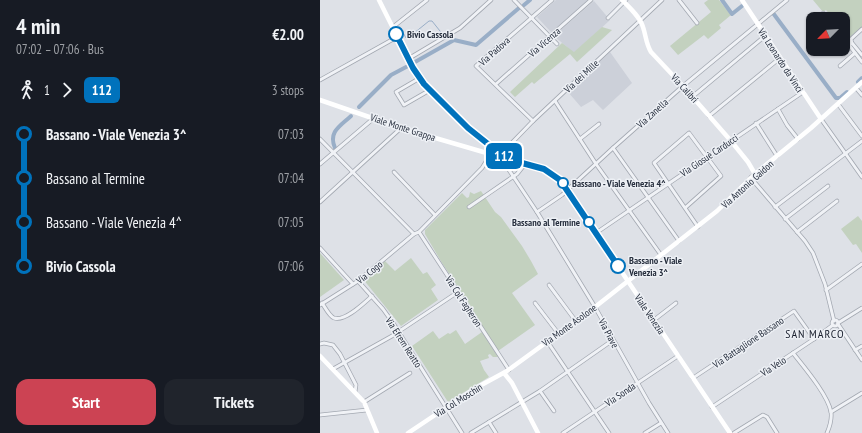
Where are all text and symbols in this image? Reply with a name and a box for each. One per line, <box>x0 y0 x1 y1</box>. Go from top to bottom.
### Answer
text: 4 min <box>16 12 60 40</box>
north arrow <box>806 12 850 56</box>
map controls <box>806 12 850 56</box>
text: €2.00 <box>272 25 304 44</box>
street label: Via Vicenza <box>525 25 563 61</box>
street label: Via Leonardo da Vinci <box>754 25 806 95</box>
marker: Bivio Cassola <box>388 26 404 42</box>
place label: Bivio Cassola <box>407 28 453 41</box>
street label: Via Padova <box>475 34 513 69</box>
text: 07:02 – 07:06 · Bus <box>16 41 104 58</box>
street label: Via dei Mille <box>560 57 601 96</box>
street label: Via Calibri <box>667 70 701 106</box>
icon: walk <box>16 79 38 101</box>
icon: forward <box>56 79 78 101</box>
text: 112 <box>92 81 112 99</box>
text: 1 <box>44 82 50 99</box>
text: 3 stops <box>272 82 304 99</box>
street label: Via Zanella <box>633 96 671 132</box>
street label: Viale Monte Grappa <box>368 111 437 144</box>
text: Bassano - Viale Venezia 3^ <box>46 125 186 144</box>
text: 07:03 <box>278 126 304 143</box>
street label: Via Giosuè Carducci <box>677 131 741 180</box>
line badge: 112 <box>481 143 527 169</box>
text: 112 <box>494 147 514 165</box>
street label: Via Antonio Gaidon <box>718 157 776 212</box>
text: Bassano al Termine <box>46 169 145 188</box>
text: 07:04 <box>278 170 304 187</box>
marker: Bassano - Viale Venezia 4^ <box>557 177 569 189</box>
place label: Bassano - Viale Venezia 4^ <box>572 177 666 190</box>
text: Bassano - Viale Venezia 4^ <box>46 213 182 232</box>
text: 07:05 <box>278 214 304 231</box>
place label: Bassano al Termine <box>512 216 580 229</box>
marker: Bassano al Termine <box>583 216 595 228</box>
place label: Bassano - Viale Venezia 3^ <box>628 254 682 279</box>
text: Bivio Cassola <box>46 257 116 276</box>
text: 07:06 <box>278 258 304 275</box>
street label: Via Cogo <box>353 258 385 288</box>
marker: Bassano - Viale Venezia 3^ <box>610 258 626 274</box>
street label: Via Col Fagheron <box>442 272 485 329</box>
street label: Viale Venezia <box>631 291 668 337</box>
street label: Via Monte Asolone <box>539 301 599 350</box>
street label: Via Efrem Reatto <box>382 314 425 370</box>
street label: Via Battaglione Bassano <box>709 314 786 372</box>
street label: Via Piave <box>595 315 622 350</box>
district label: SAN MARCO <box>785 326 845 341</box>
street label: Via Velo <box>757 353 788 380</box>
button: Start <box>16 379 156 425</box>
button: Tickets <box>164 379 304 425</box>
street label: Via Sonda <box>602 379 638 410</box>
street label: Via Col Moschin <box>431 380 485 421</box>

